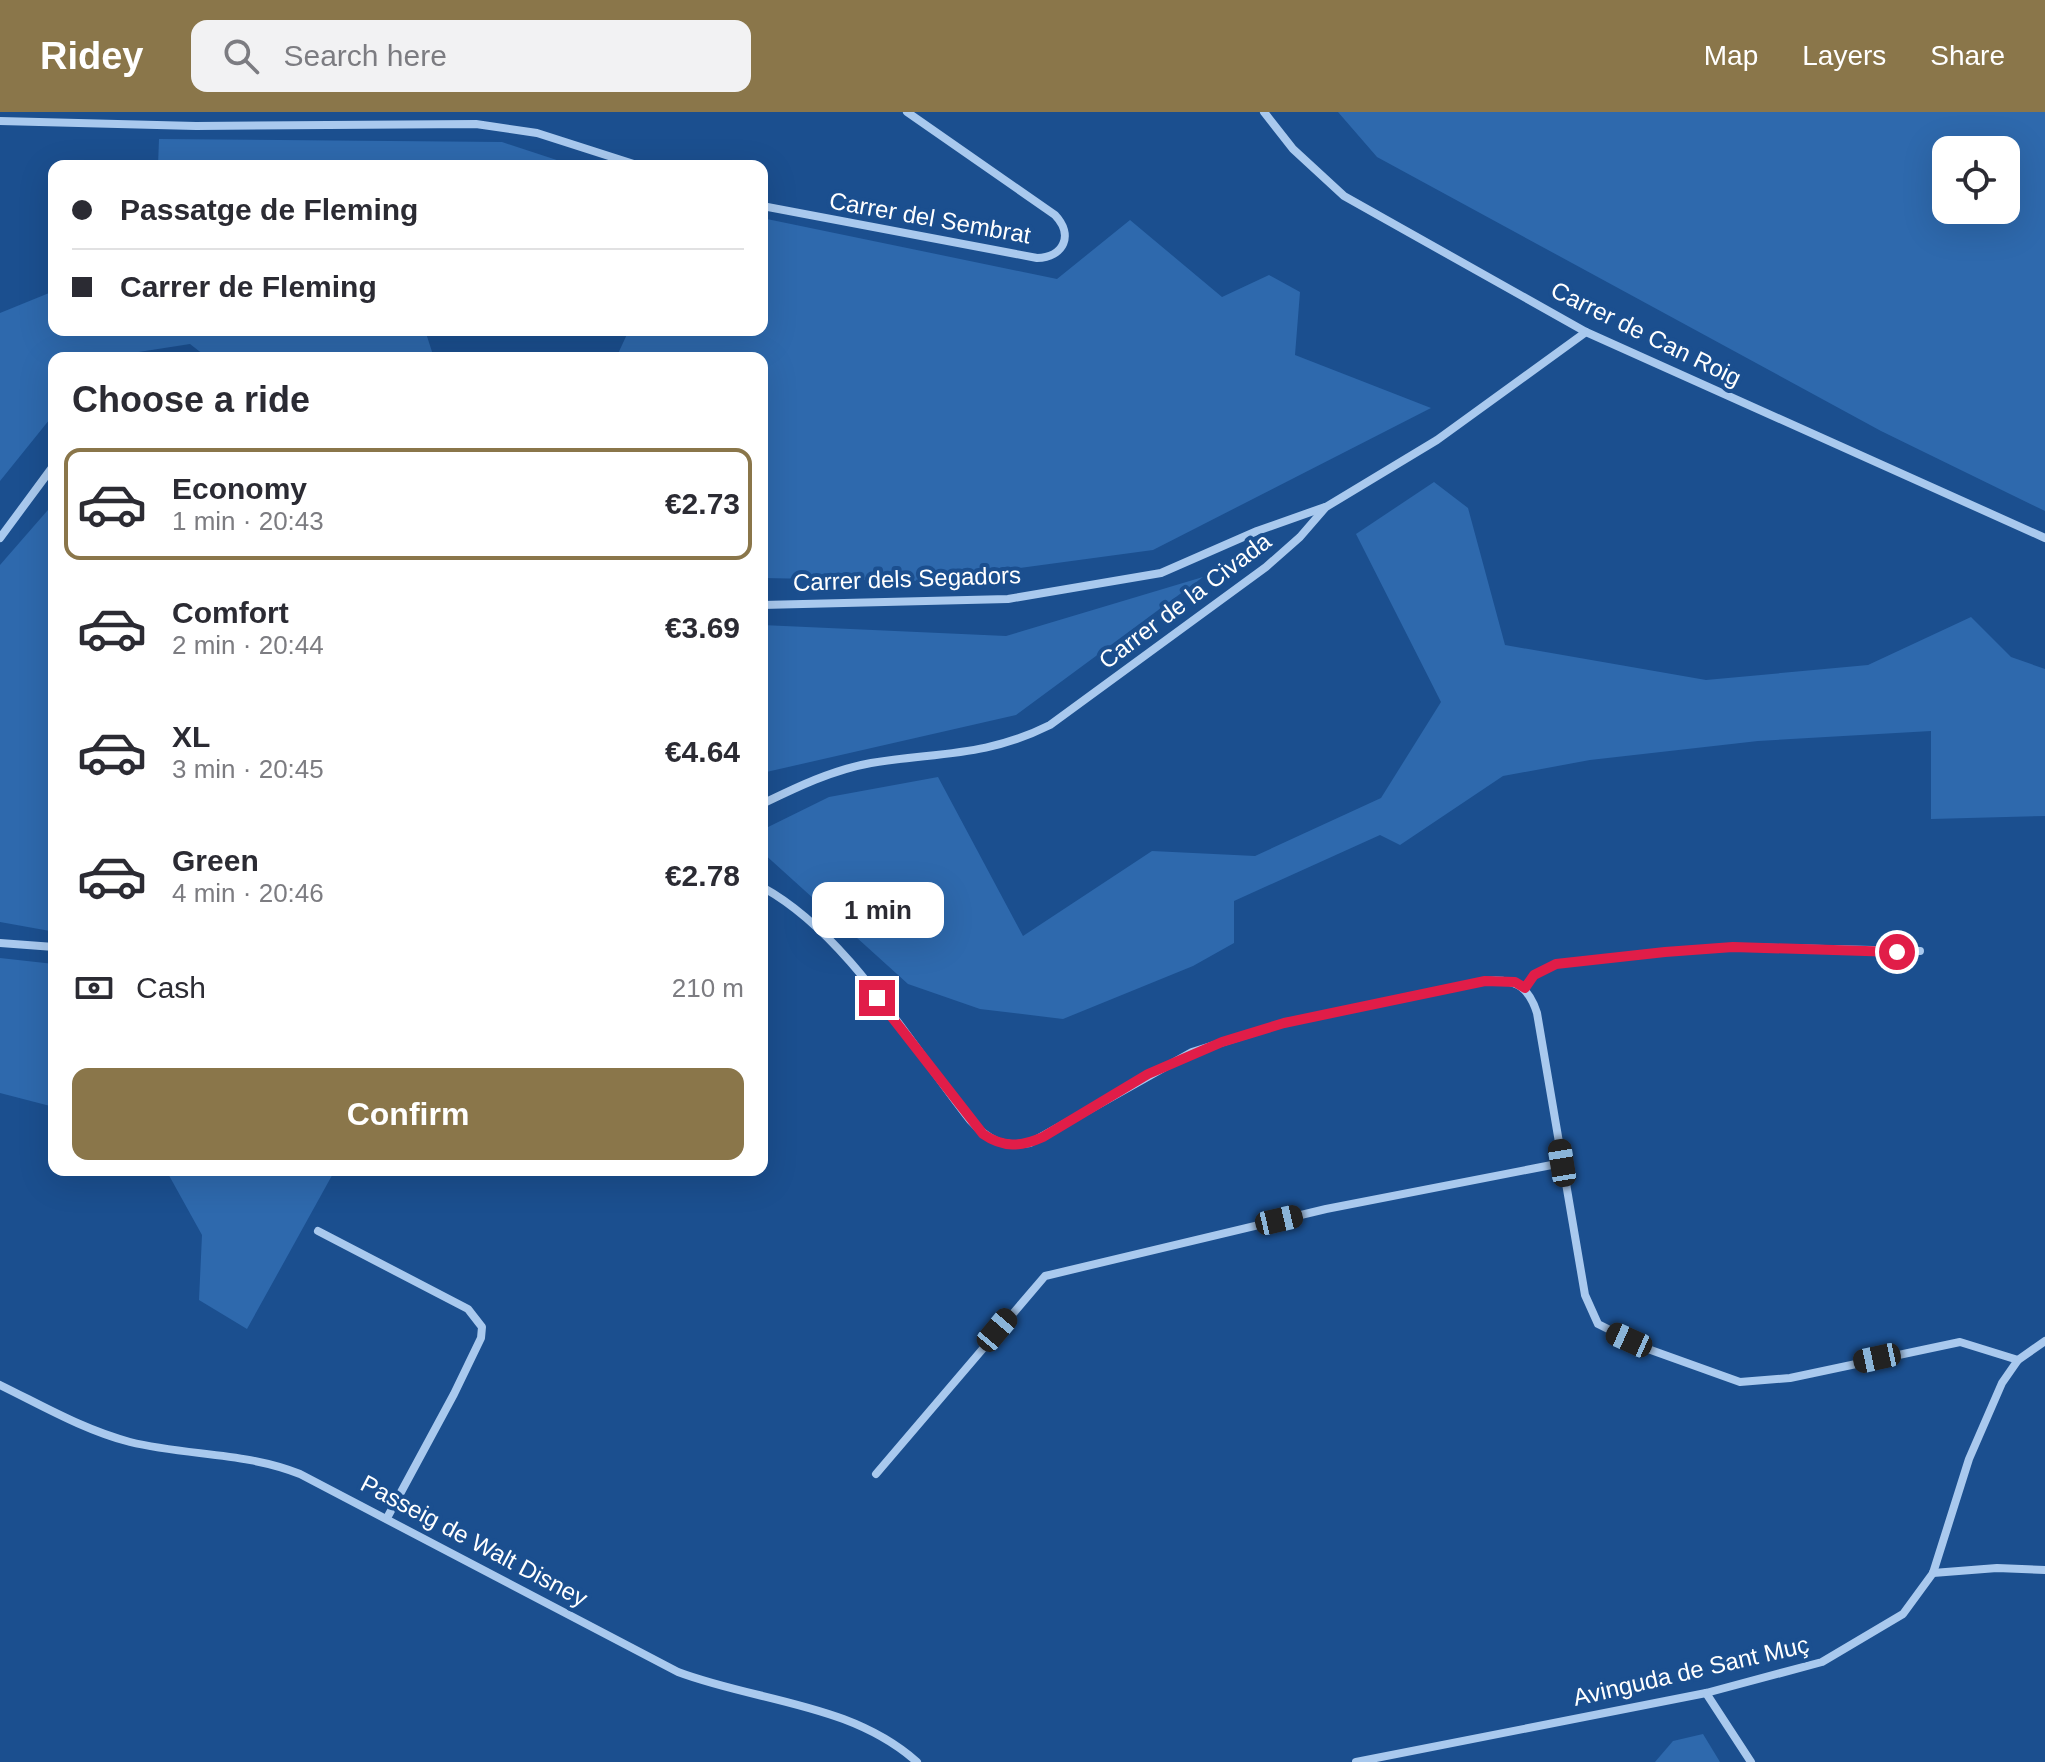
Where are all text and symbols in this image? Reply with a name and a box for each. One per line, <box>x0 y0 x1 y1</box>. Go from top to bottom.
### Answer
search box <box>191 20 751 92</box>
icon: search <box>219 34 263 78</box>
text: Ridey <box>40 35 143 77</box>
text: Search here <box>283 39 447 72</box>
text: Map <box>1704 40 1758 71</box>
text: Layers <box>1802 40 1886 71</box>
text: Share <box>1930 40 2005 71</box>
map controls <box>1932 136 2020 224</box>
button: locate <box>1932 136 2020 224</box>
street label: Carrer del Sembrat <box>827 186 1033 249</box>
text: Passatge de Fleming <box>120 193 418 226</box>
text: Carrer de Fleming <box>120 270 377 303</box>
street label: Carrer de Can Roig <box>1547 276 1746 391</box>
text: Choose a ride <box>72 379 310 420</box>
icon: car <box>76 468 148 540</box>
text: Economy <box>172 472 307 505</box>
text: €2.73 <box>665 487 740 520</box>
text: 1 min · 20:43 <box>172 506 324 536</box>
street label: Carrer de la Civada <box>1093 527 1276 674</box>
street label: Carrer dels Segadors <box>793 561 1021 596</box>
icon: car <box>76 592 148 664</box>
text: Comfort <box>172 596 289 629</box>
text: €3.69 <box>665 611 740 644</box>
text: 2 min · 20:44 <box>172 630 324 660</box>
icon: car <box>76 716 148 788</box>
text: XL <box>172 720 210 753</box>
text: €4.64 <box>665 735 740 768</box>
text: 3 min · 20:45 <box>172 754 324 784</box>
icon: car <box>76 840 148 912</box>
text: Green <box>172 844 259 877</box>
text: €2.78 <box>665 859 740 892</box>
text: 4 min · 20:46 <box>172 878 324 908</box>
callout: 1 min <box>811 882 943 938</box>
text: 1 min <box>844 895 912 925</box>
route start <box>1879 934 1915 970</box>
icon: cash <box>72 966 116 1010</box>
text: Cash <box>136 971 206 1004</box>
text: 210 m <box>672 973 744 1003</box>
route end <box>859 980 895 1016</box>
button: Confirm <box>72 1068 744 1160</box>
car <box>1546 1137 1578 1189</box>
car <box>1253 1203 1305 1237</box>
car <box>972 1304 1022 1356</box>
car <box>1602 1319 1656 1361</box>
car <box>1851 1341 1903 1375</box>
street label: Passeig de Walt Disney <box>356 1469 592 1612</box>
street label: Avinguda de Sant Muç <box>1570 1630 1811 1711</box>

